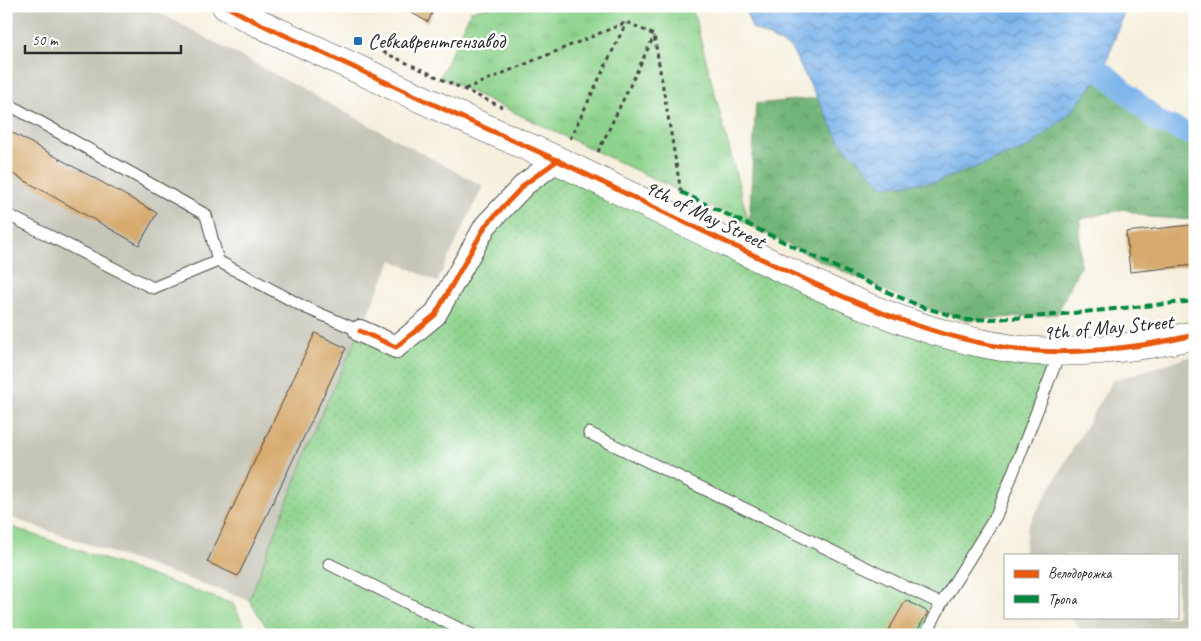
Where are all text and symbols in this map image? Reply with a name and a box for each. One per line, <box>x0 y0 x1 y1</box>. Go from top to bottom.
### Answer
scale bar <box>25 22 181 54</box>
place label: Севкаврентгензавод <box>368 28 507 54</box>
text: 50 m <box>32 31 59 50</box>
marker: Севкаврентгензавод <box>352 35 364 47</box>
street label: 9th of May Street <box>641 174 771 255</box>
street label: 9th of May Street <box>1042 308 1176 346</box>
legend <box>1004 554 1178 618</box>
text: Велодорожка <box>1048 564 1112 583</box>
text: Тропа <box>1048 590 1077 609</box>

